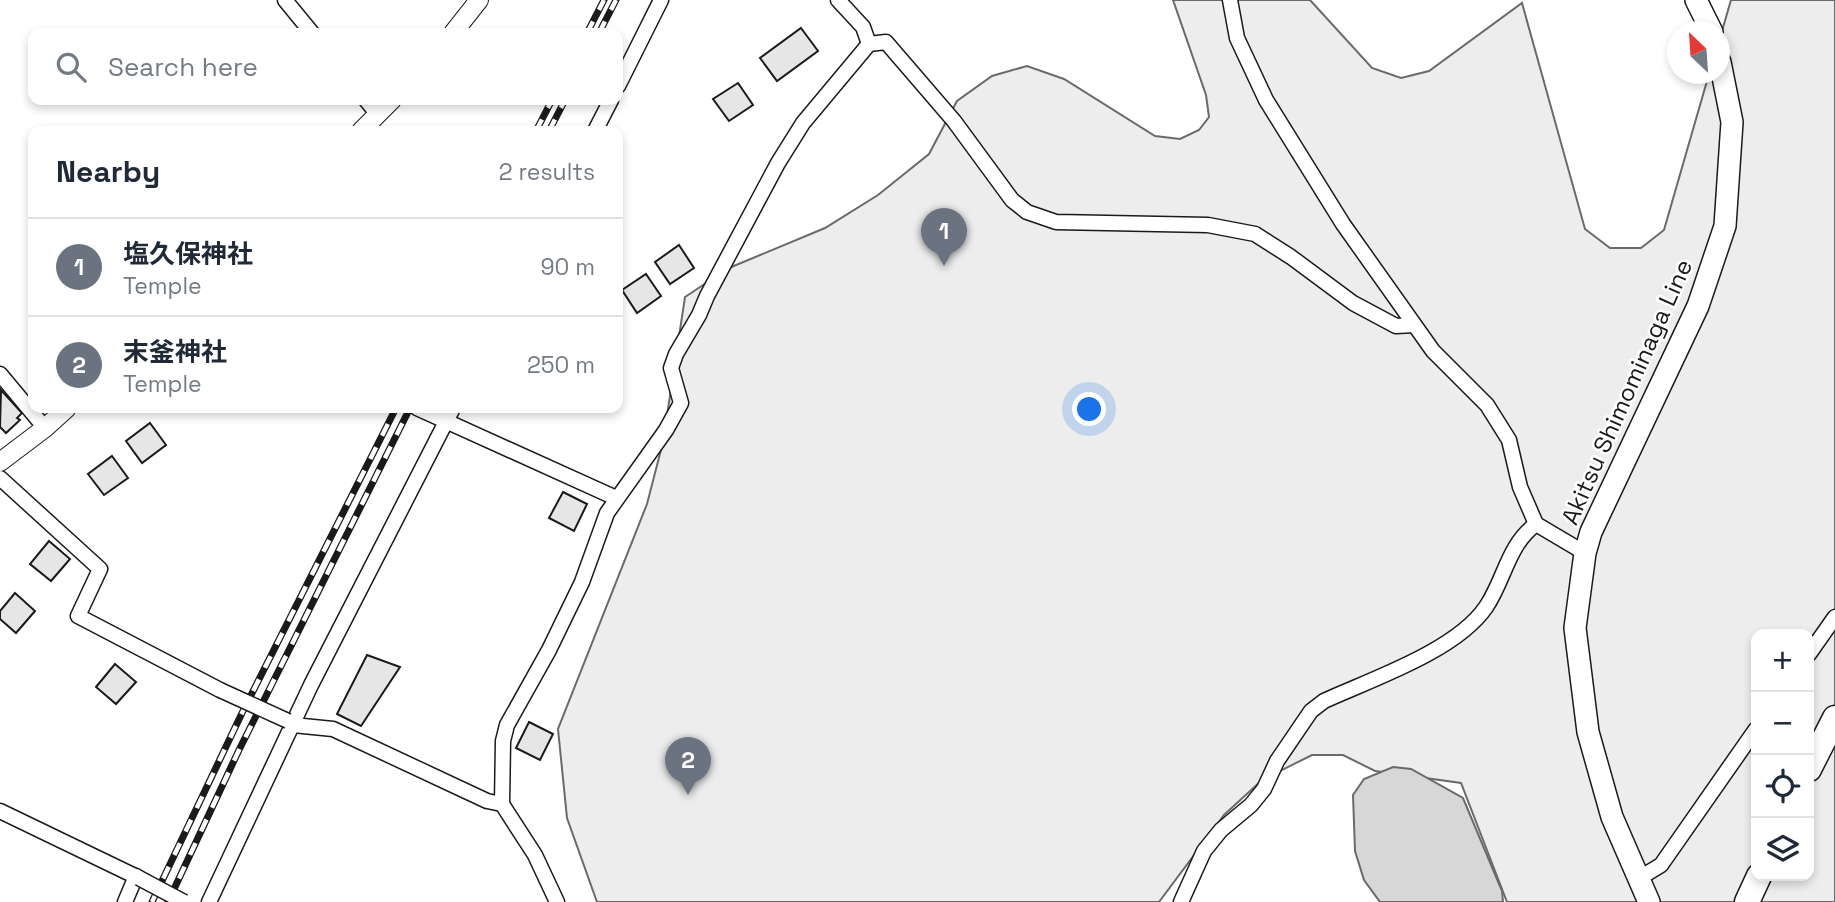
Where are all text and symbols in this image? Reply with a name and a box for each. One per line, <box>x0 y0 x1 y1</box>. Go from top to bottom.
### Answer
north arrow <box>1667 21 1730 84</box>
search box <box>28 28 623 105</box>
icon: search <box>52 48 90 86</box>
text: Search here <box>108 50 258 84</box>
text: Nearby <box>56 152 160 191</box>
text: 2 results <box>499 157 595 187</box>
pin: 1 <box>921 208 967 266</box>
text: 塩久保神社 <box>123 237 253 271</box>
text: 1 <box>74 252 84 282</box>
text: 90 m <box>540 252 595 282</box>
street label: Akitsu Shimominaga Line <box>1554 254 1699 529</box>
text: Temple <box>123 271 202 301</box>
text: 末釜神社 <box>123 335 227 369</box>
text: 2 <box>72 350 86 380</box>
text: 250 m <box>527 350 595 380</box>
text: Temple <box>123 369 202 399</box>
your location <box>1072 392 1106 426</box>
map controls <box>1751 629 1814 881</box>
button: + <box>1751 629 1814 692</box>
button: − <box>1751 692 1814 755</box>
pin: 2 <box>665 737 711 795</box>
button: locate <box>1751 755 1814 818</box>
button: layers <box>1751 818 1814 881</box>

